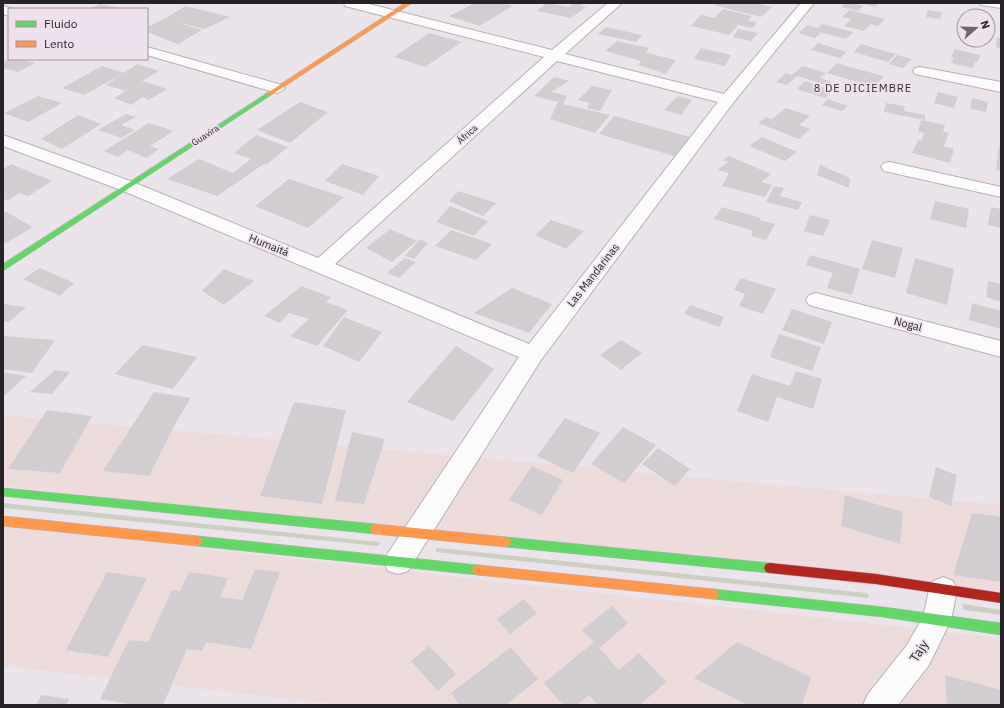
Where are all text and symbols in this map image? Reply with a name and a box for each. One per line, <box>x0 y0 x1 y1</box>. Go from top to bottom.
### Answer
legend <box>8 8 148 60</box>
north arrow <box>956 8 996 48</box>
text: Fluido <box>44 16 78 31</box>
text: N <box>977 18 993 31</box>
text: Lento <box>44 36 74 51</box>
district label: 8 DE DICIEMBRE <box>814 81 912 95</box>
street label: África <box>454 121 480 146</box>
street label: Guavira <box>189 122 221 148</box>
street label: Humaitá <box>247 231 291 259</box>
street label: Las Mandarinas <box>564 240 622 310</box>
street label: Nogal <box>892 314 924 334</box>
street label: Tajy <box>906 636 933 665</box>

